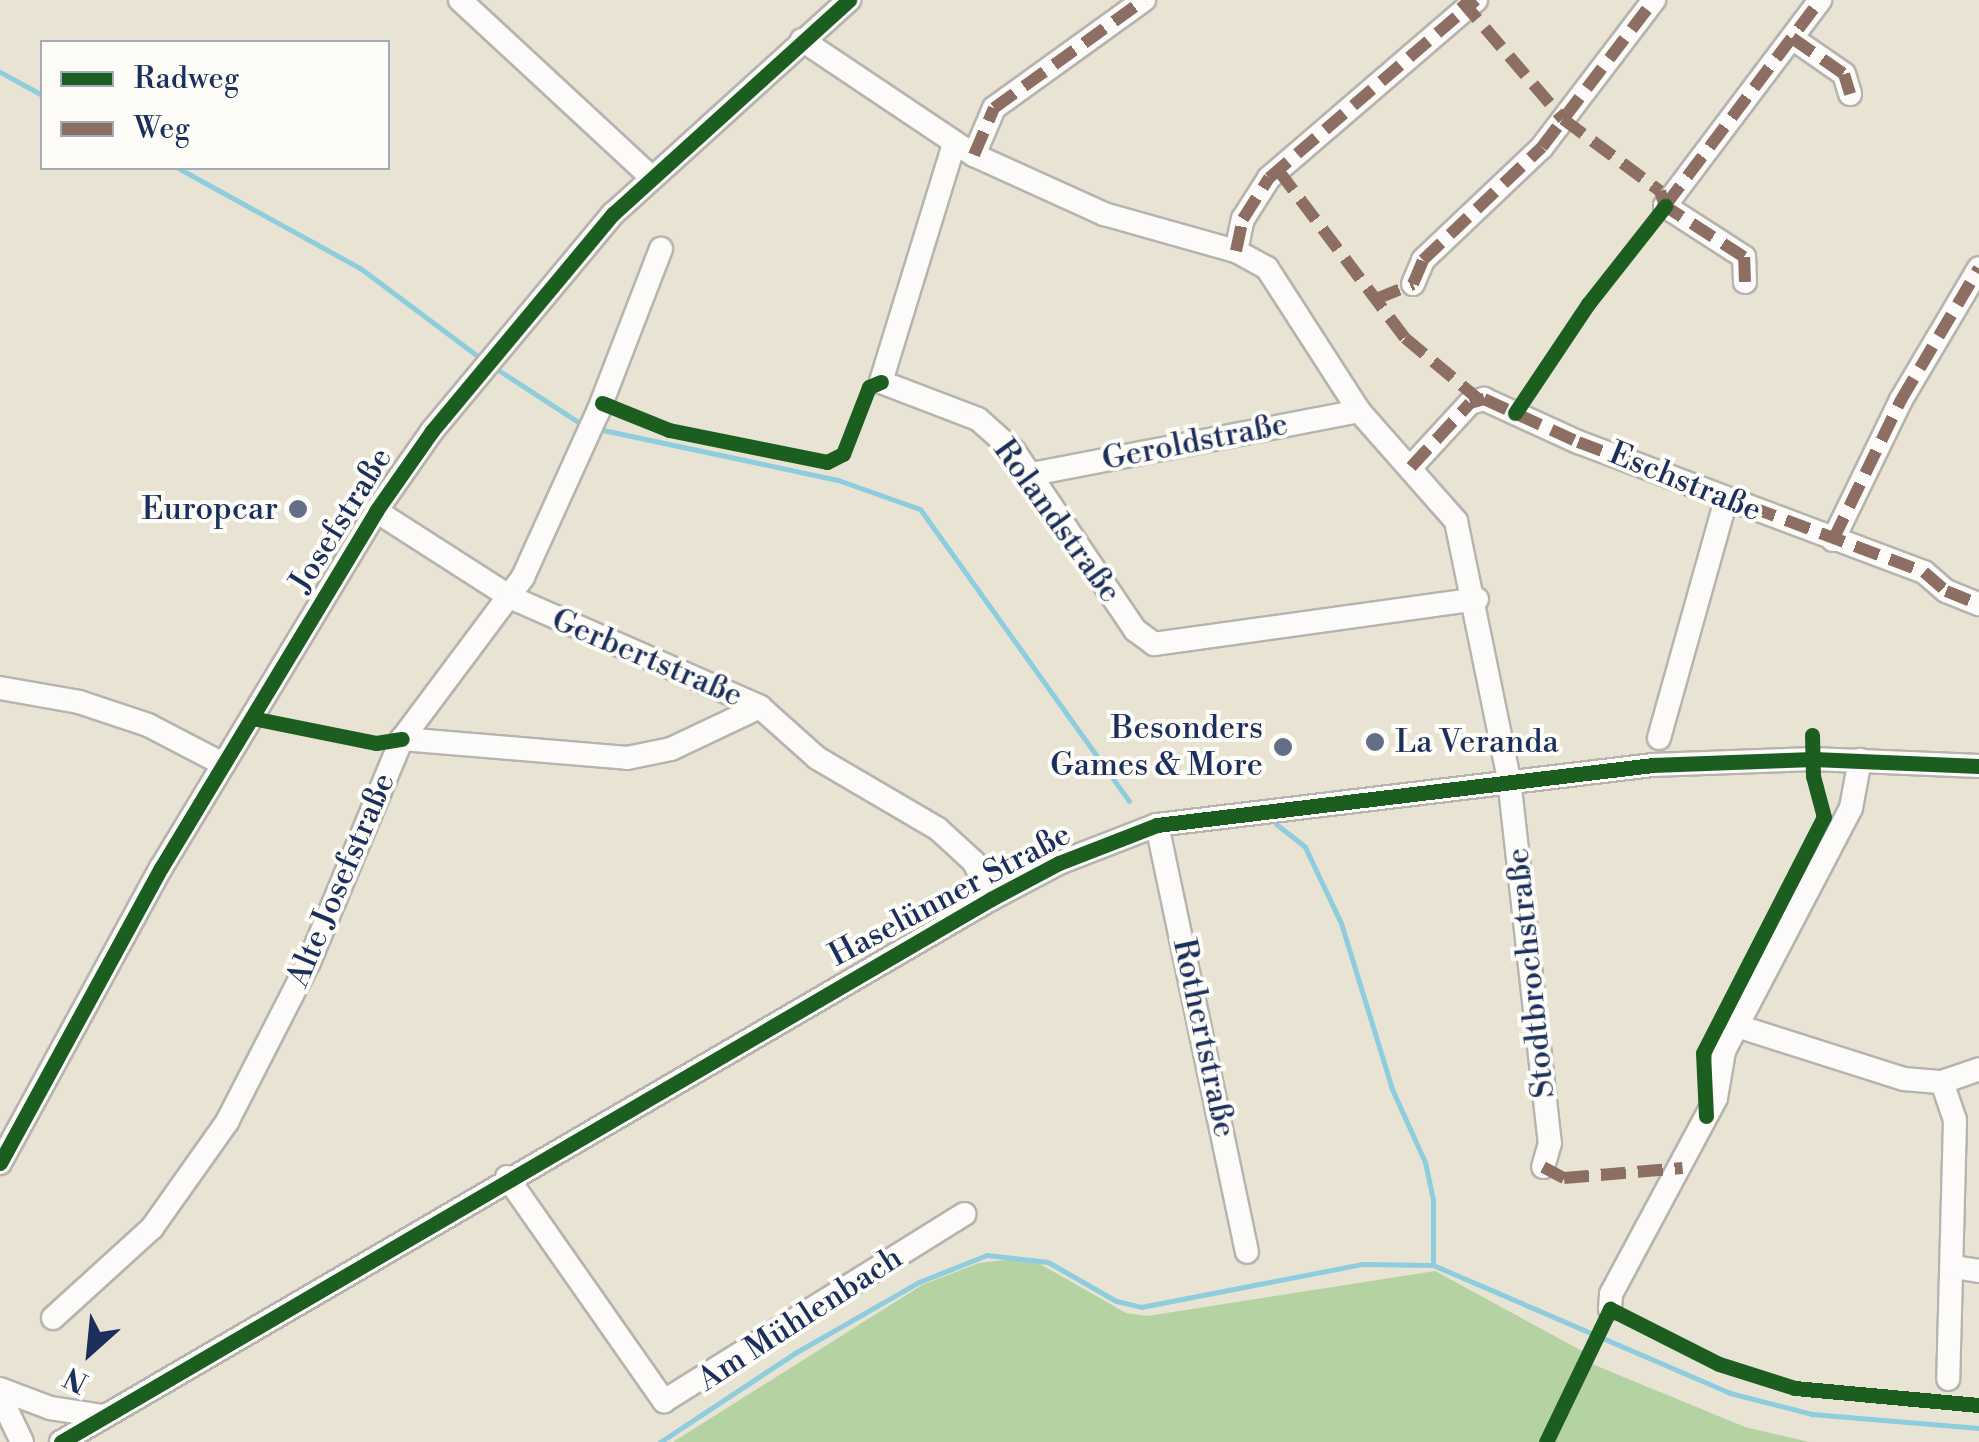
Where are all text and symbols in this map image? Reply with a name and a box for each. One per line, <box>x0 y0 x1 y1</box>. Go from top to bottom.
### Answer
legend <box>40 40 390 170</box>
text: Radweg <box>134 60 239 98</box>
text: Weg <box>134 110 190 148</box>
street label: Geroldstraße <box>1099 405 1291 479</box>
street label: Rolandstraße <box>985 432 1129 610</box>
street label: Eschstraße <box>1603 434 1767 530</box>
street label: Josefstraße <box>281 441 401 599</box>
place label: Europcar <box>142 490 278 528</box>
marker: Europcar <box>287 498 309 520</box>
street label: Gerbertstraße <box>546 601 748 715</box>
place label: Besonders Games & More <box>1050 710 1263 785</box>
place label: La Veranda <box>1395 723 1559 761</box>
marker: La Veranda <box>1364 731 1386 753</box>
marker: Besonders Games & More <box>1272 736 1294 758</box>
street label: Alte Josefstraße <box>279 767 403 993</box>
street label: Haselünner Straße <box>823 815 1077 975</box>
street label: Stodtbrochstraße <box>1499 846 1563 1100</box>
street label: Rothertstraße <box>1164 935 1244 1141</box>
street label: Am Mühlenbach <box>690 1239 910 1399</box>
north arrow <box>40 1302 140 1402</box>
text: N <box>58 1359 94 1400</box>

